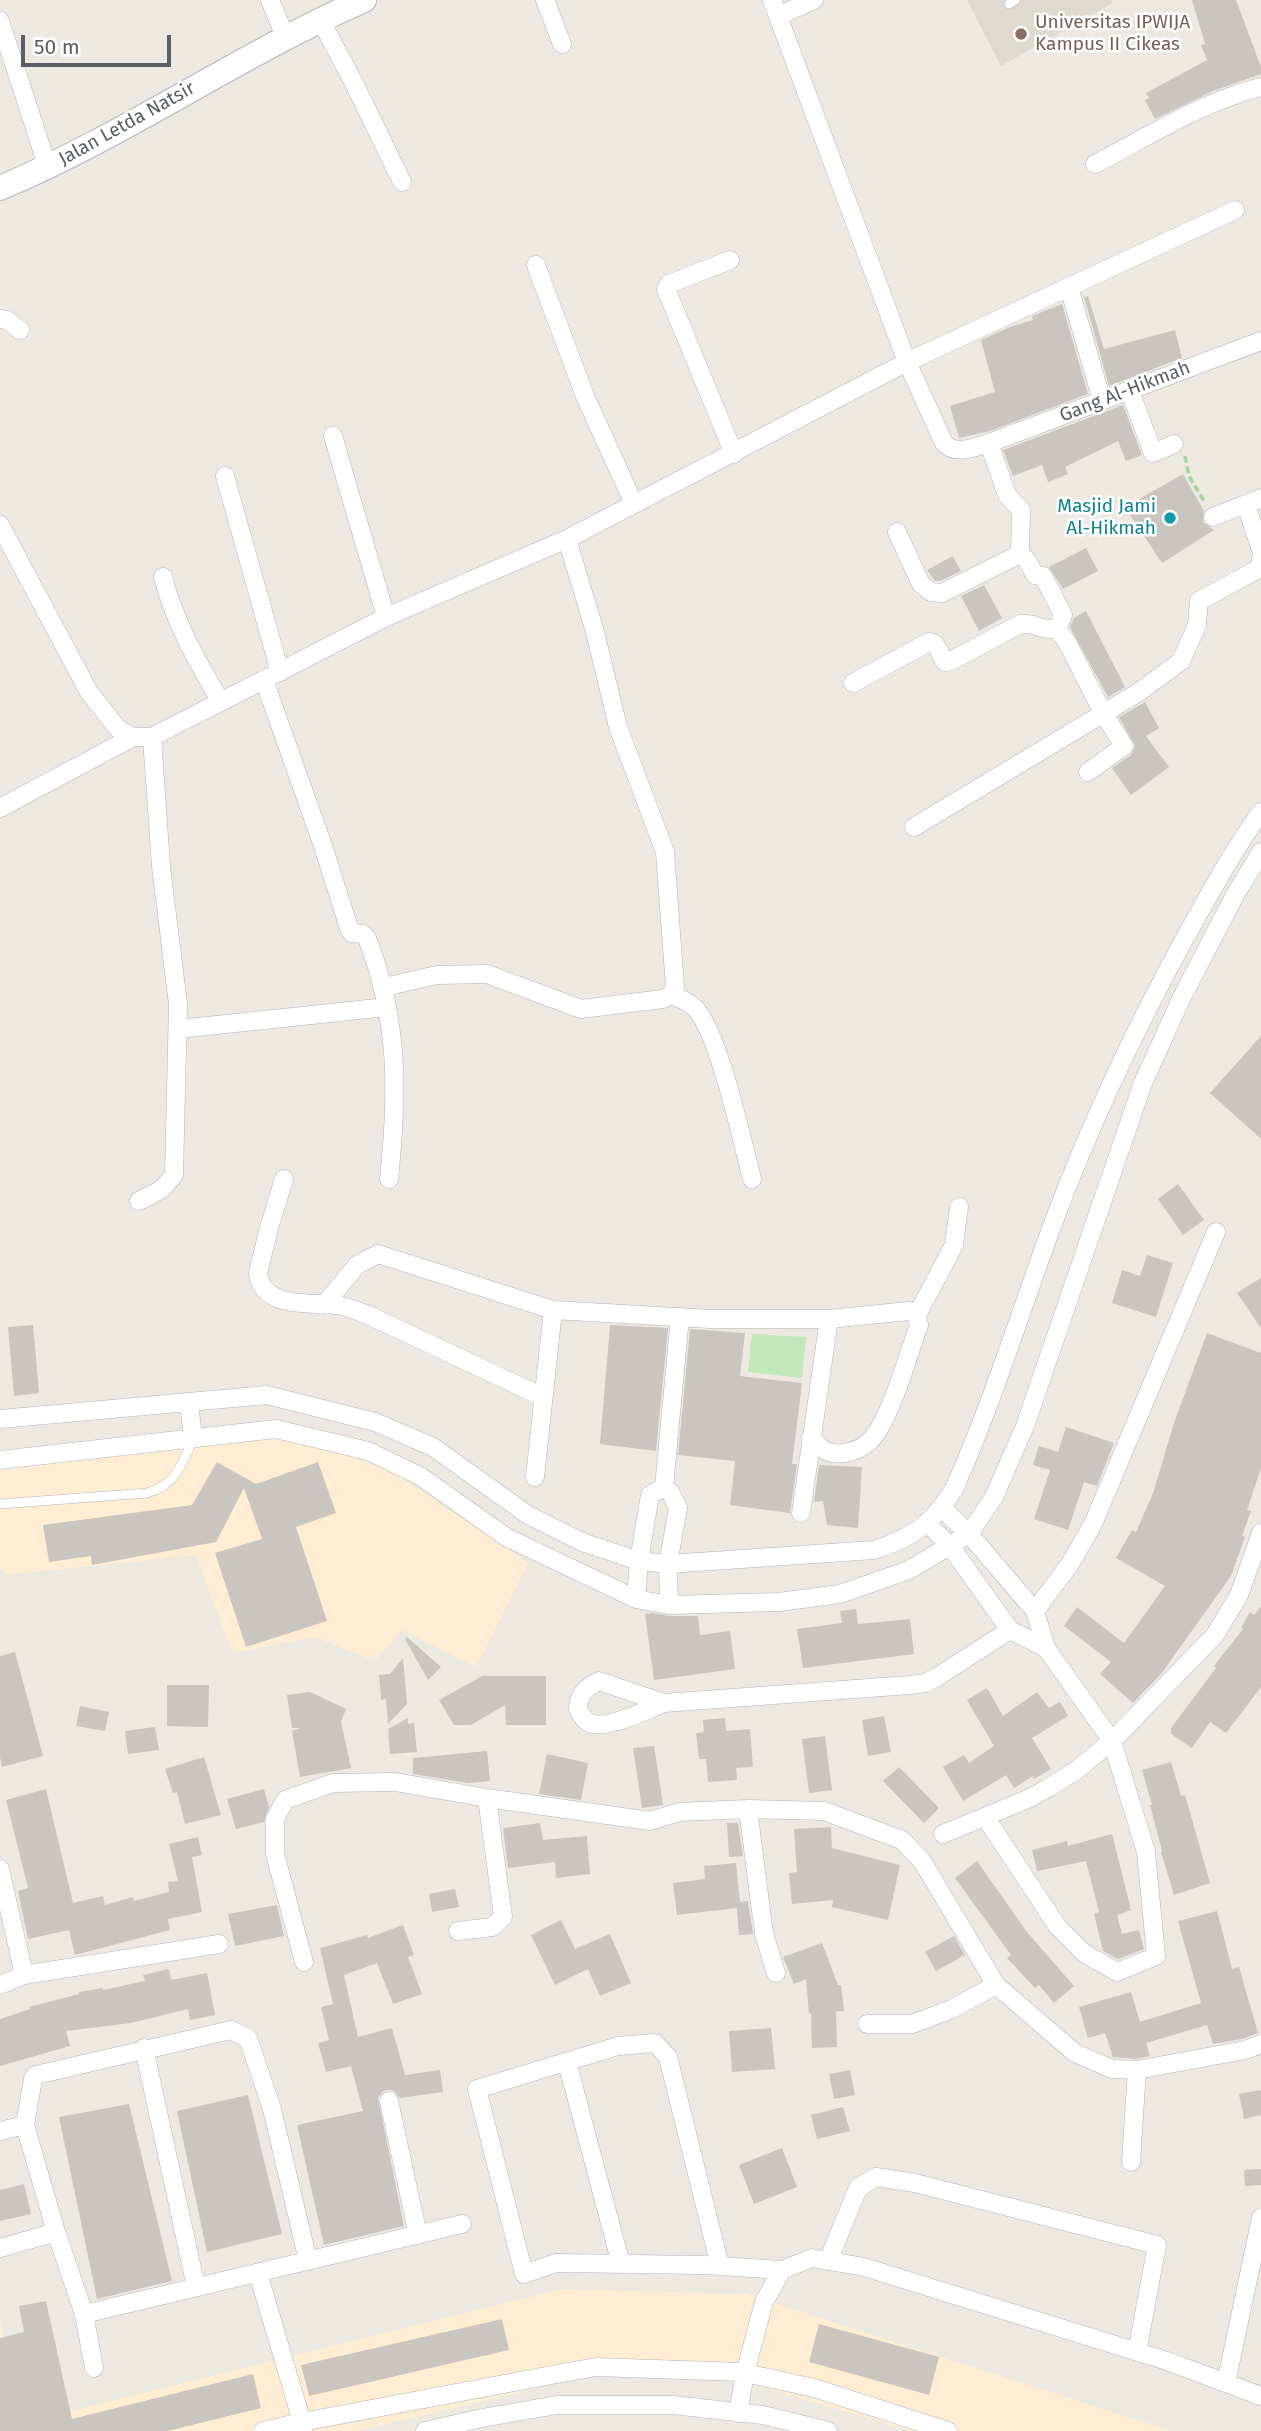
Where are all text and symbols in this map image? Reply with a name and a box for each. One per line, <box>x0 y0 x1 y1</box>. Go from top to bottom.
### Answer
place label: Universitas IPWIJA Kampus II Cikeas <box>1035 12 1190 56</box>
scale bar <box>24 21 175 65</box>
marker: Universitas IPWIJA Kampus II Cikeas <box>1013 26 1029 42</box>
text: 50 m <box>34 34 80 60</box>
street label: Jalan Letda Natsir <box>55 77 199 171</box>
street label: Gang Al-Hikmah <box>1056 357 1194 427</box>
place label: Masjid Jami Al-Hikmah <box>1057 496 1156 540</box>
marker: Masjid Jami Al-Hikmah <box>1162 510 1178 526</box>

